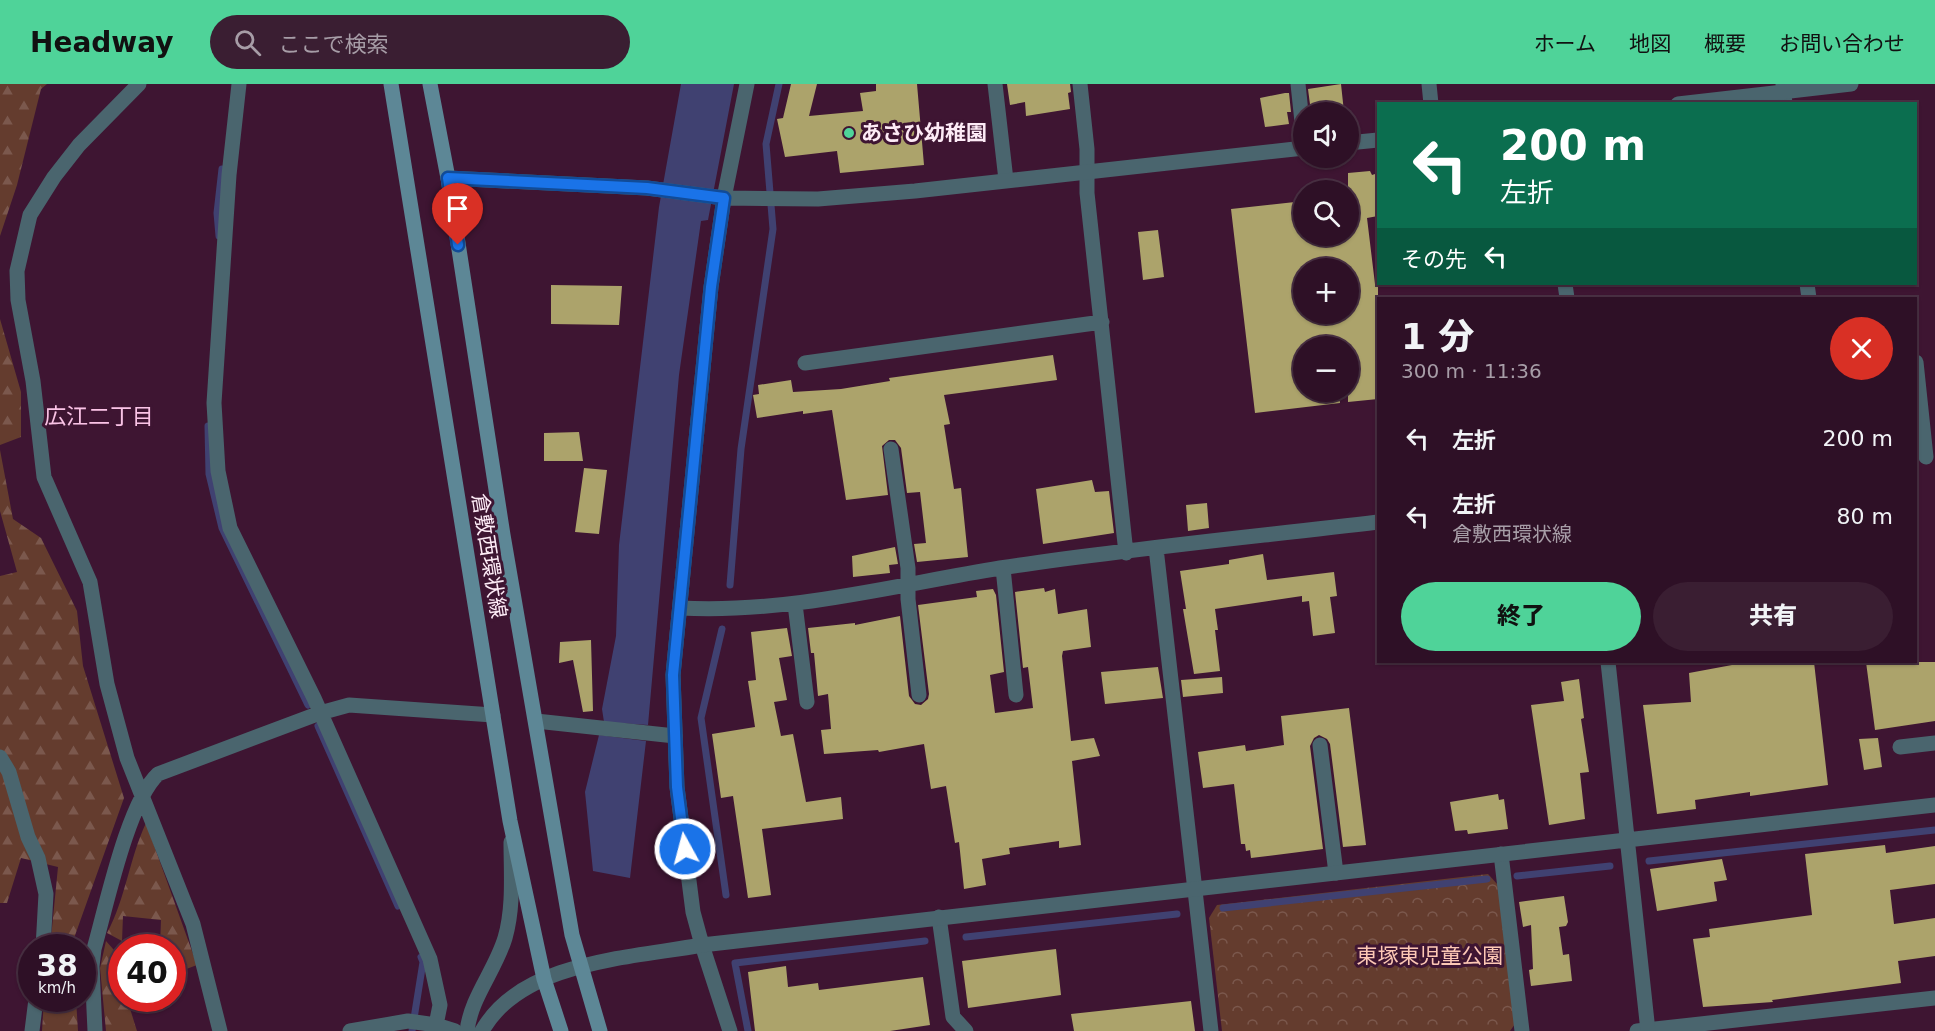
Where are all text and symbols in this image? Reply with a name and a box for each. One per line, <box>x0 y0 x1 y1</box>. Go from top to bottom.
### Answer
search box <box>210 15 630 69</box>
text: Headway <box>30 26 174 59</box>
icon: search <box>231 26 264 59</box>
text: ここで検索 <box>279 32 389 57</box>
text: ホーム <box>1534 32 1596 56</box>
text: 地図 <box>1629 32 1671 56</box>
text: 概要 <box>1704 32 1746 56</box>
text: お問い合わせ <box>1779 32 1905 56</box>
map controls <box>1293 102 1359 402</box>
button: sound <box>1293 102 1359 168</box>
place label: あさひ幼稚園 <box>861 121 987 145</box>
text: 200 m <box>1500 121 1646 170</box>
marker: あさひ幼稚園 <box>842 126 856 140</box>
icon: left <box>1401 126 1479 204</box>
text: 左折 <box>1500 177 1554 208</box>
button: search <box>1293 180 1359 246</box>
pin <box>432 183 483 245</box>
icon: arrive <box>441 192 474 225</box>
icon: left <box>1479 240 1512 273</box>
text: その先 <box>1401 247 1467 272</box>
button: + <box>1293 258 1359 324</box>
text: 1 分 <box>1401 316 1475 357</box>
button: close <box>1830 317 1893 380</box>
button: − <box>1293 336 1359 402</box>
text: 300 m · 11:36 <box>1401 359 1542 383</box>
district label: 広江二丁目 <box>44 404 154 429</box>
icon: left <box>1401 422 1434 455</box>
text: 200 m <box>1823 426 1893 451</box>
text: 左折 <box>1452 428 1496 453</box>
street label: 倉敷西環状線 <box>467 492 511 620</box>
text: 左折 <box>1452 492 1496 517</box>
icon: left <box>1401 500 1434 533</box>
text: 80 m <box>1837 504 1893 529</box>
text: 倉敷西環状線 <box>1452 522 1572 546</box>
button: 終了 <box>1401 582 1641 651</box>
button: 共有 <box>1653 582 1893 651</box>
position arrow <box>653 817 717 881</box>
speed limit sign: 40 <box>108 934 186 1012</box>
park label: 東塚東児童公園 <box>1357 944 1504 968</box>
text: 38 <box>36 948 78 983</box>
text: km/h <box>38 979 76 997</box>

